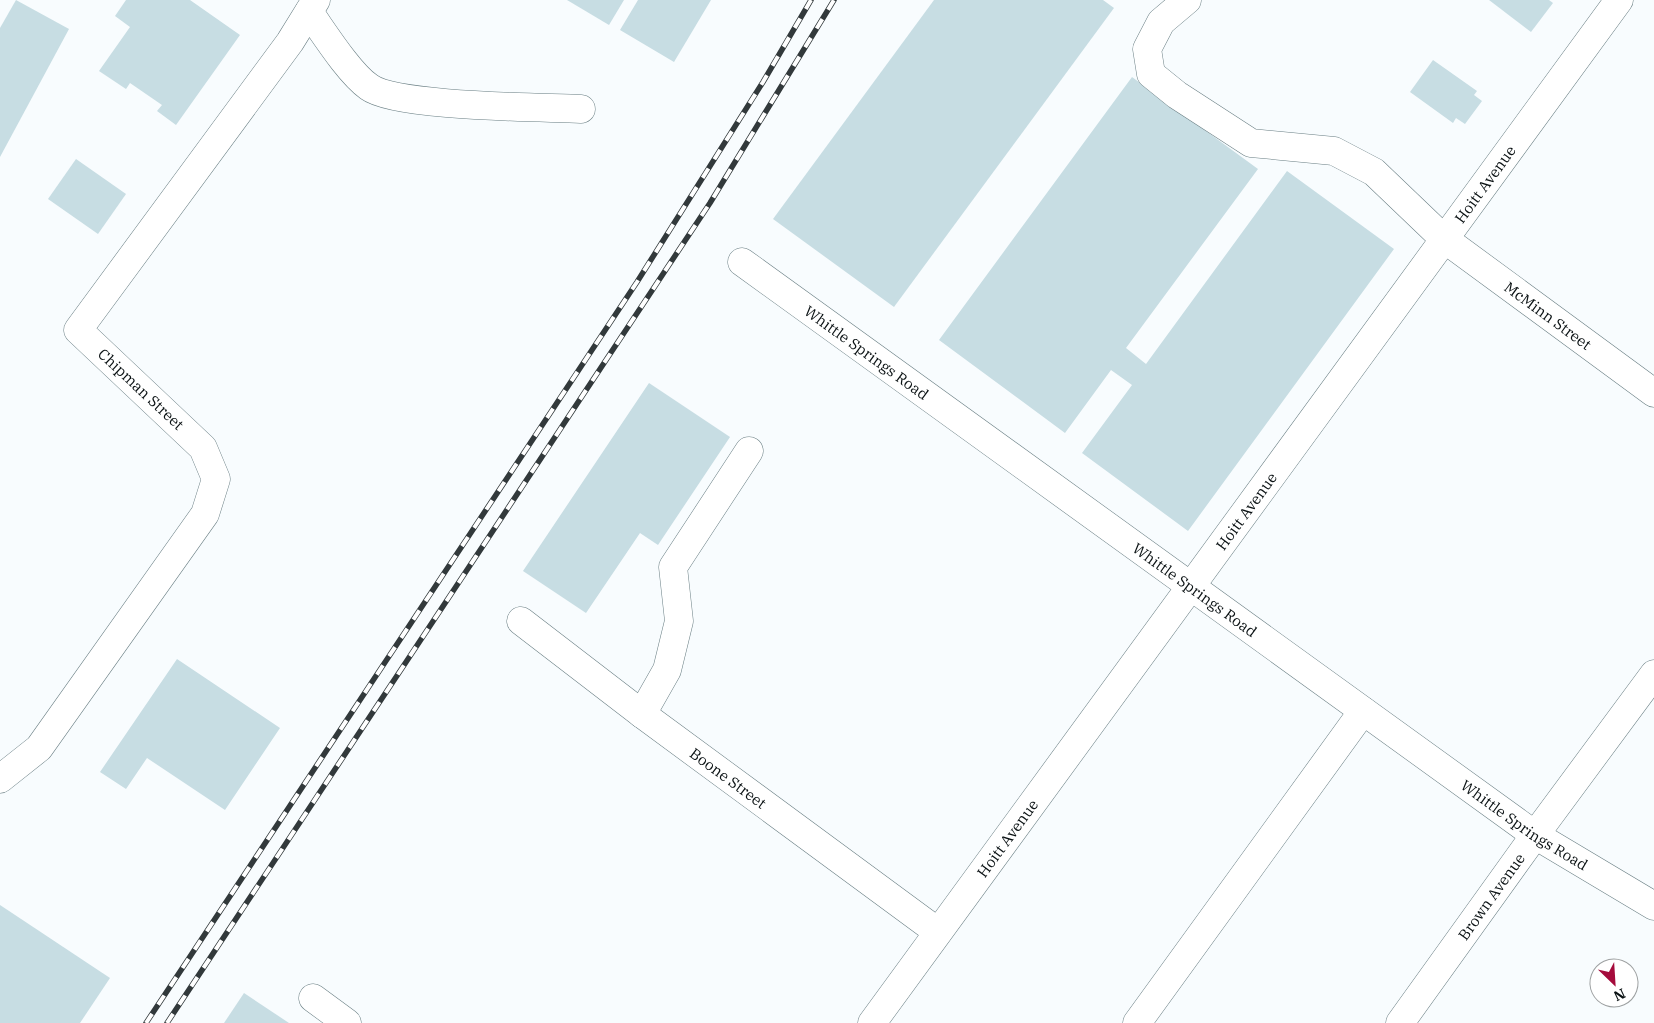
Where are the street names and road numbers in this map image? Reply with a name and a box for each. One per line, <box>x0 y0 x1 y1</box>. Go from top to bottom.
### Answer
street label: Hoitt Avenue <box>1450 141 1519 227</box>
street label: McMinn Street <box>1501 277 1596 354</box>
street label: Whittle Springs Road <box>801 301 933 403</box>
street label: Chipman Street <box>94 344 188 434</box>
street label: Hoitt Avenue <box>1211 468 1281 554</box>
street label: Whittle Springs Road <box>1129 538 1261 641</box>
street label: Boone Street <box>686 743 771 812</box>
street label: Whittle Springs Road <box>1457 775 1591 874</box>
street label: Hoitt Avenue <box>972 795 1042 881</box>
street label: Brown Avenue <box>1453 849 1529 943</box>

